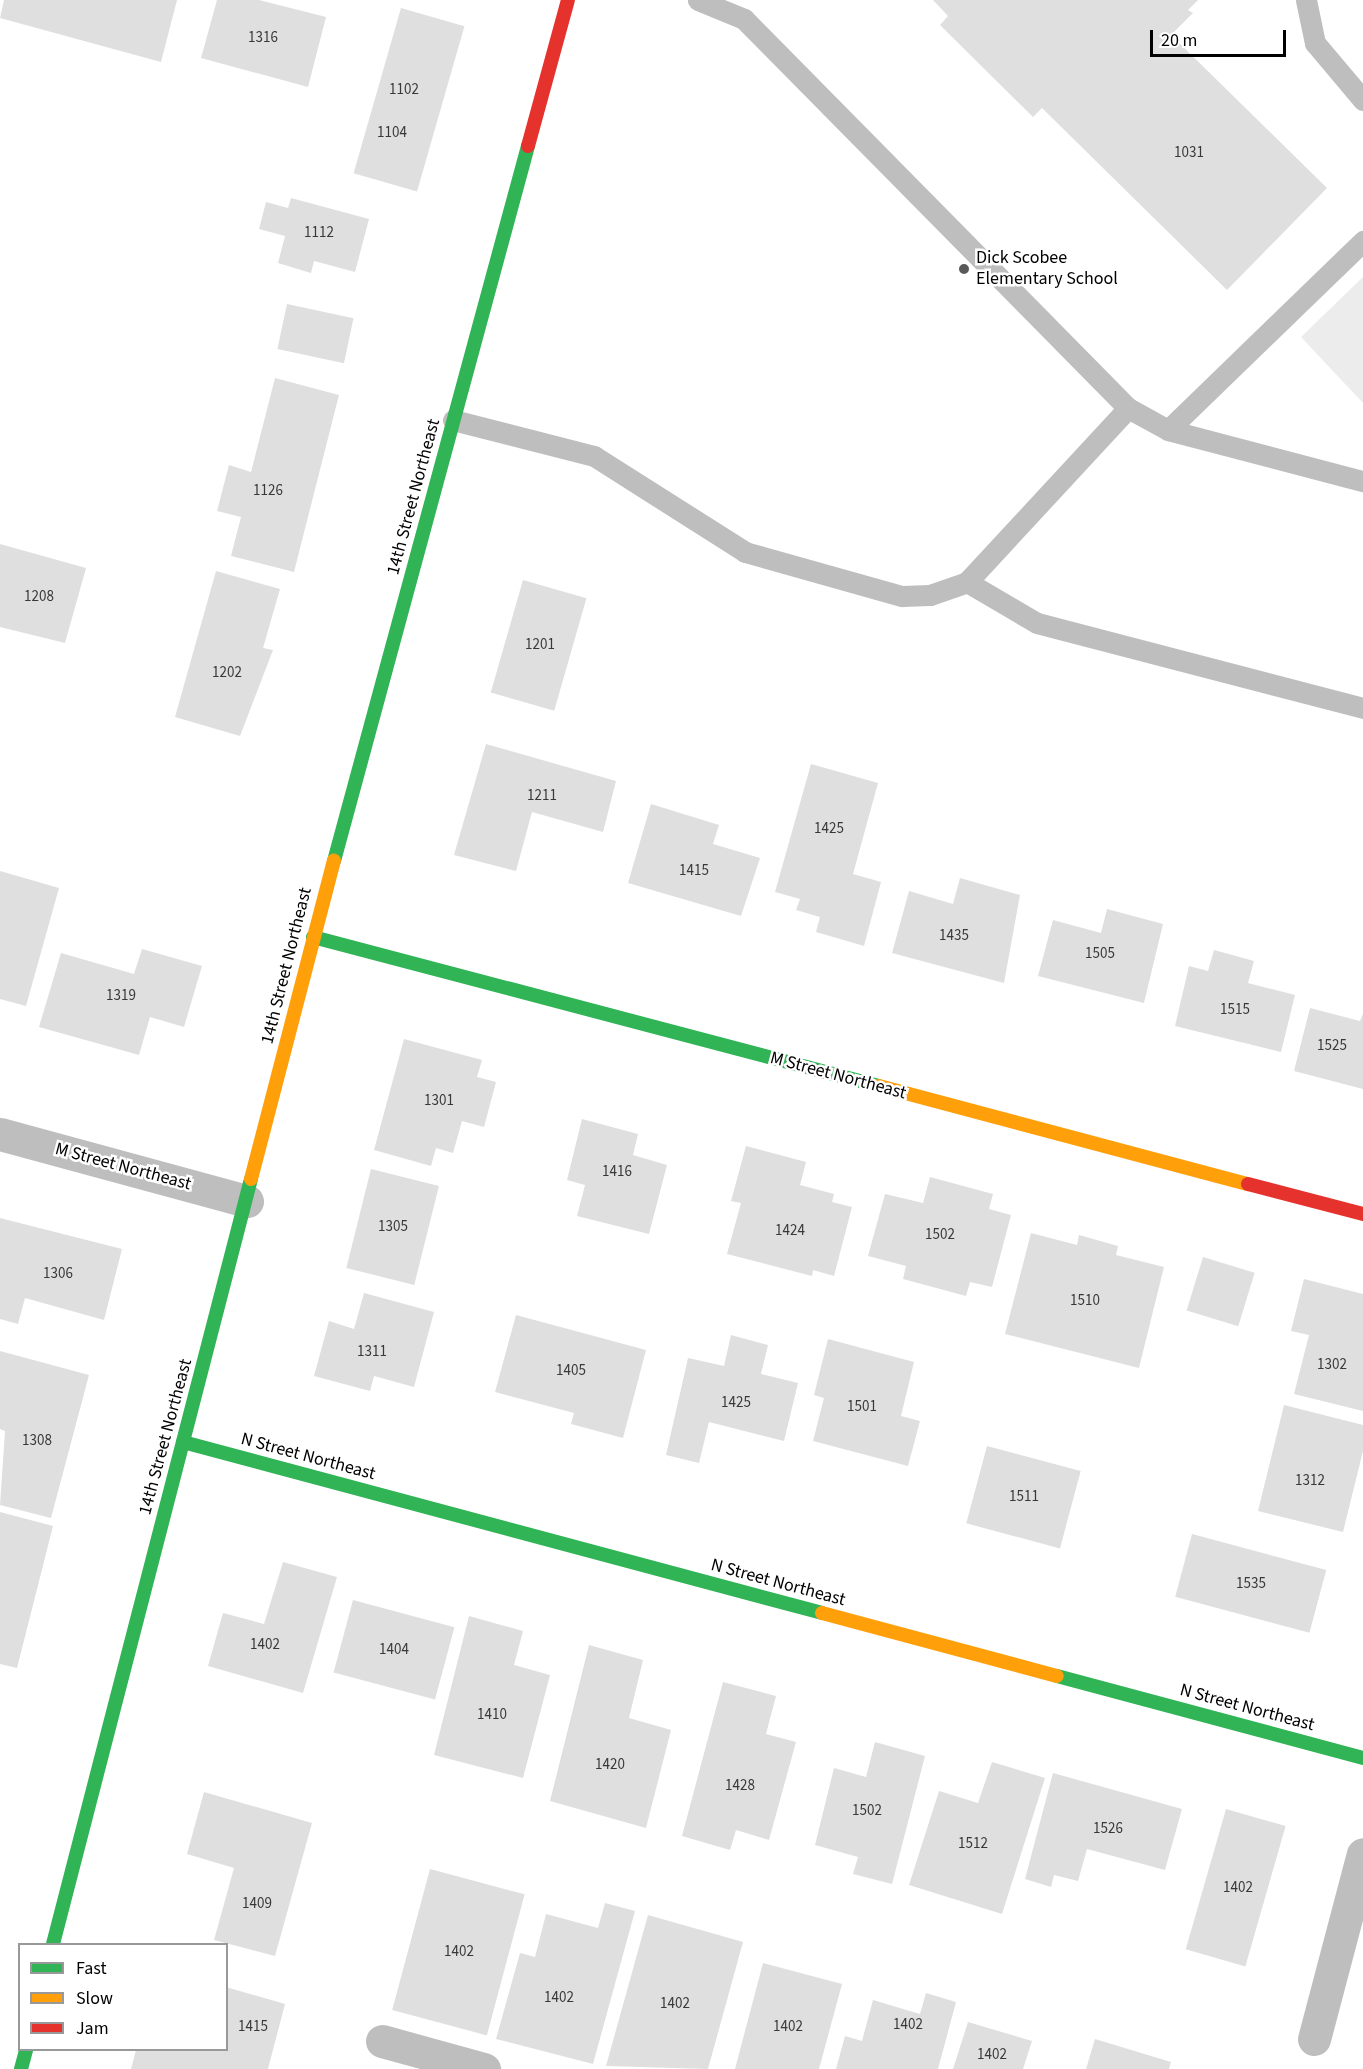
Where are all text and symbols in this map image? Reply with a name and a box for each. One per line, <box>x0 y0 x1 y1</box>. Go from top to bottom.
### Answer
scale bar <box>1153 18 1290 56</box>
text: 20 m <box>1161 28 1197 53</box>
house number: 1316 <box>248 29 278 47</box>
house number: 1102 <box>389 81 419 99</box>
house number: 1104 <box>377 124 407 142</box>
house number: 1031 <box>1174 144 1204 162</box>
house number: 1112 <box>304 224 334 242</box>
place label: Dick Scobee Elementary School <box>976 248 1118 290</box>
marker: Dick Scobee Elementary School <box>957 262 971 276</box>
street label: 14th Street Northeast <box>383 417 445 577</box>
house number: 1126 <box>253 482 283 500</box>
house number: 1208 <box>24 588 54 606</box>
house number: 1201 <box>525 636 555 654</box>
house number: 1202 <box>212 664 242 682</box>
house number: 1211 <box>527 787 557 805</box>
house number: 1425 <box>814 820 844 838</box>
house number: 1415 <box>679 862 709 880</box>
street label: 14th Street Northeast <box>257 885 317 1047</box>
house number: 1435 <box>939 927 969 945</box>
house number: 1505 <box>1085 945 1115 963</box>
house number: 1319 <box>106 987 136 1005</box>
house number: 1515 <box>1220 1001 1250 1019</box>
house number: 1525 <box>1317 1037 1347 1055</box>
street label: M Street Northeast <box>768 1047 908 1105</box>
house number: 1301 <box>424 1092 454 1110</box>
street label: M Street Northeast <box>53 1138 193 1196</box>
house number: 1416 <box>602 1163 632 1181</box>
house number: 1305 <box>378 1218 408 1236</box>
house number: 1424 <box>775 1222 805 1240</box>
house number: 1502 <box>925 1226 955 1244</box>
house number: 1306 <box>43 1265 73 1283</box>
house number: 1510 <box>1070 1292 1100 1310</box>
house number: 1311 <box>357 1343 387 1361</box>
house number: 1302 <box>1317 1356 1347 1374</box>
street label: 14th Street Northeast <box>135 1357 197 1517</box>
house number: 1405 <box>556 1362 586 1380</box>
house number: 1425 <box>721 1394 751 1412</box>
house number: 1501 <box>847 1398 877 1416</box>
street label: N Street Northeast <box>238 1429 378 1485</box>
house number: 1308 <box>22 1432 52 1450</box>
house number: 1312 <box>1295 1472 1325 1490</box>
house number: 1511 <box>1009 1488 1039 1506</box>
street label: N Street Northeast <box>708 1555 848 1611</box>
house number: 1535 <box>1236 1575 1266 1593</box>
house number: 1402 <box>250 1636 280 1654</box>
house number: 1404 <box>379 1641 409 1659</box>
street label: N Street Northeast <box>1177 1680 1317 1736</box>
house number: 1410 <box>477 1706 507 1724</box>
house number: 1420 <box>595 1756 625 1774</box>
house number: 1428 <box>725 1777 755 1795</box>
house number: 1502 <box>852 1802 882 1820</box>
house number: 1526 <box>1093 1820 1123 1838</box>
house number: 1512 <box>958 1835 988 1853</box>
house number: 1402 <box>1223 1879 1253 1897</box>
house number: 1409 <box>242 1895 272 1913</box>
legend <box>18 1943 228 2051</box>
house number: 1402 <box>444 1943 474 1961</box>
text: Fast <box>76 1956 107 1981</box>
text: Slow <box>76 1986 113 2011</box>
house number: 1402 <box>544 1989 574 2007</box>
house number: 1402 <box>660 1995 690 2013</box>
text: Jam <box>76 2016 109 2041</box>
house number: 1402 <box>893 2016 923 2034</box>
house number: 1415 <box>238 2018 268 2036</box>
house number: 1402 <box>773 2018 803 2036</box>
house number: 1402 <box>977 2046 1007 2064</box>

